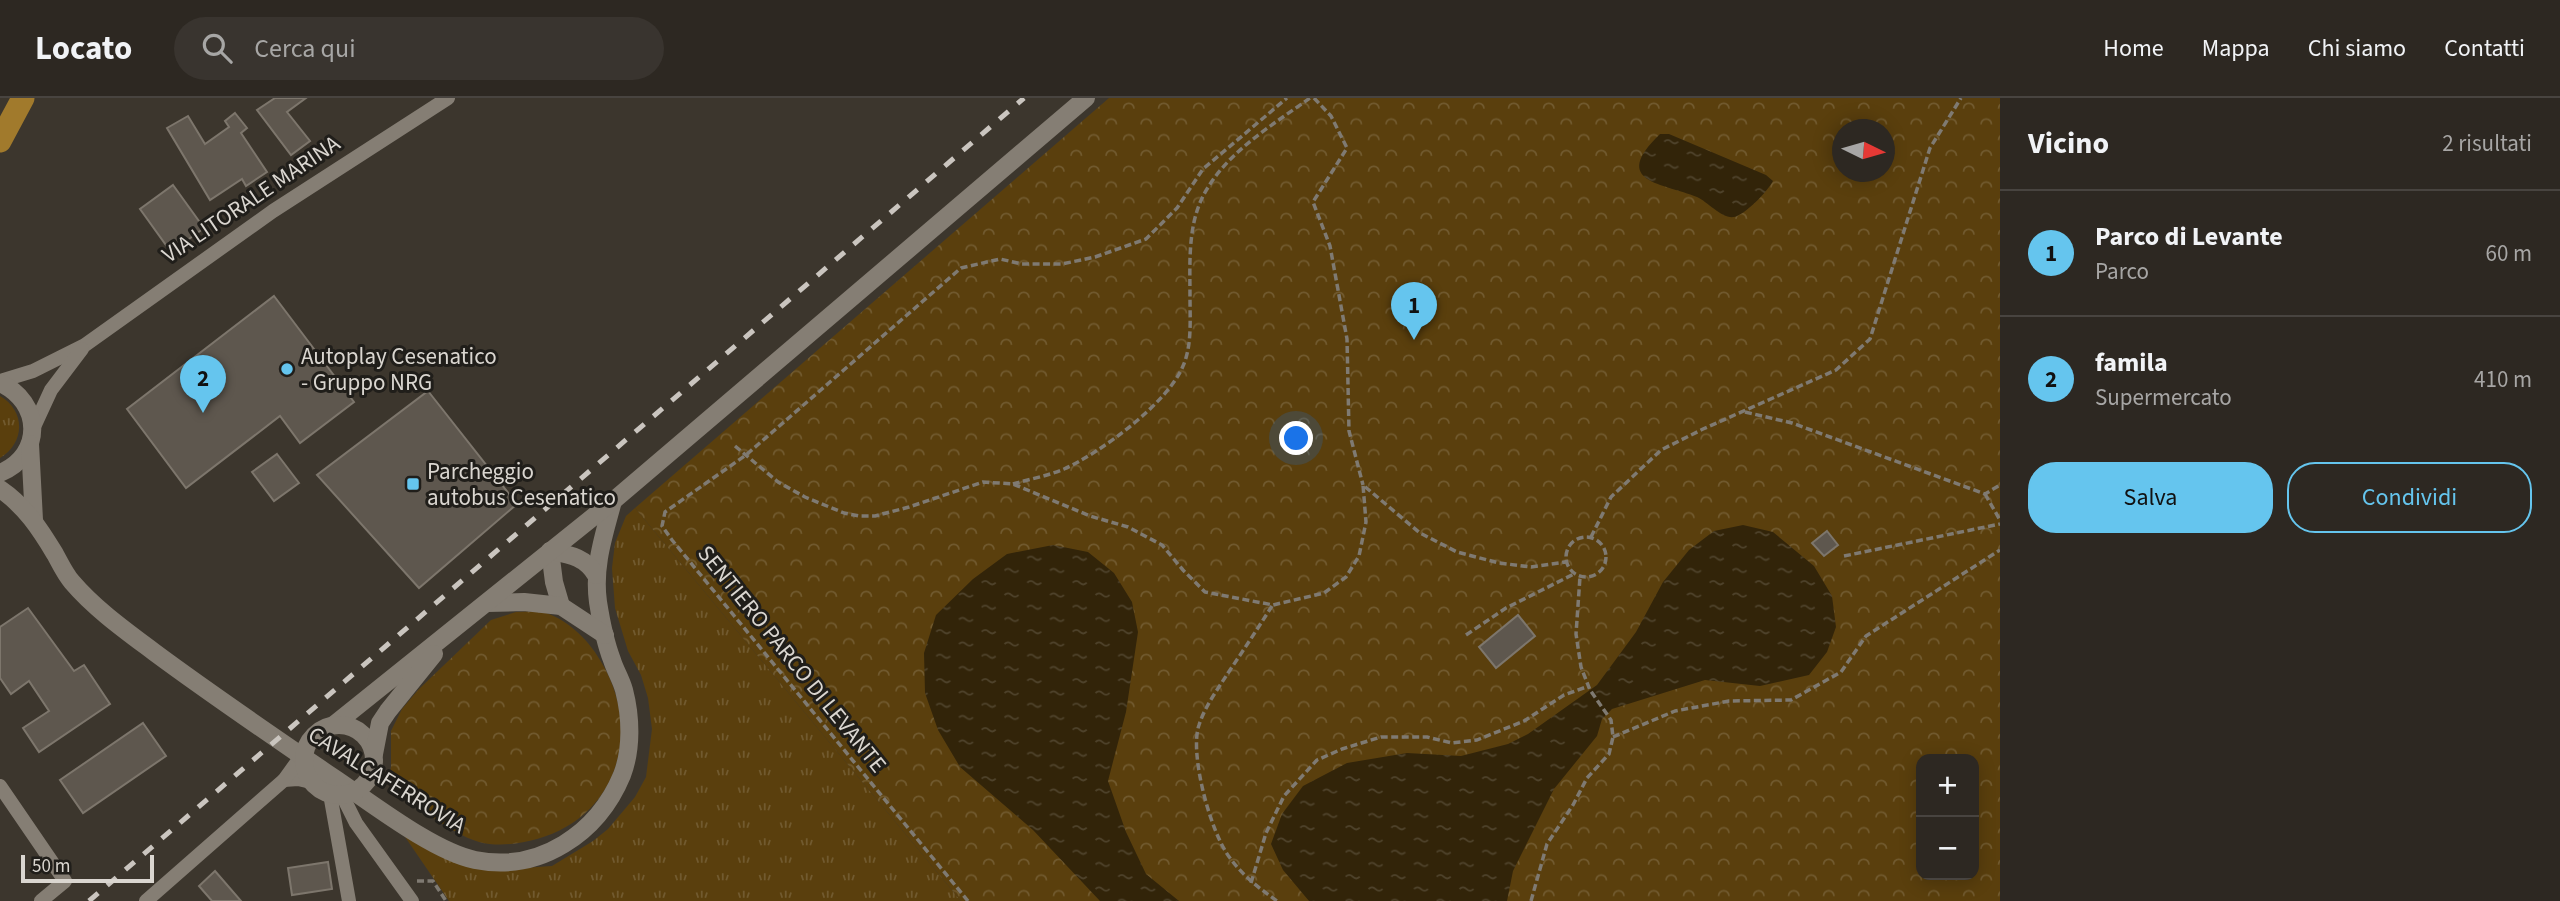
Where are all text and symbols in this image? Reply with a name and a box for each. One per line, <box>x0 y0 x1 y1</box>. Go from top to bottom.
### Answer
search box <box>174 17 664 80</box>
text: Locato <box>35 25 132 72</box>
icon: search <box>198 29 236 67</box>
text: Cerca qui <box>254 30 356 67</box>
text: Home <box>2103 31 2164 66</box>
text: Mappa <box>2202 31 2270 66</box>
text: Chi siamo <box>2308 31 2406 66</box>
text: Contatti <box>2444 31 2525 66</box>
north arrow <box>1832 119 1895 182</box>
text: Vicino <box>2028 122 2109 165</box>
street label: VIA LITORALE MARINA <box>155 127 347 271</box>
text: 2 risultati <box>2442 127 2532 160</box>
text: Parco di Levante <box>2095 218 2283 255</box>
text: 1 <box>2045 237 2057 270</box>
text: 60 m <box>2485 237 2532 270</box>
text: Parco <box>2095 255 2149 288</box>
pin: 1 <box>1391 282 1437 340</box>
place label: Autoplay Cesenatico - Gruppo NRG <box>301 340 497 399</box>
text: famila <box>2095 344 2168 381</box>
pin: 2 <box>180 355 226 413</box>
marker: Autoplay Cesenatico - Gruppo NRG <box>279 361 295 377</box>
text: 2 <box>2045 363 2057 396</box>
text: 410 m <box>2474 363 2532 396</box>
text: Supermercato <box>2095 381 2232 414</box>
your location <box>1279 421 1313 455</box>
place label: Parcheggio autobus Cesenatico <box>427 455 616 514</box>
button: Salva <box>2028 462 2273 533</box>
button: Condividi <box>2287 462 2532 533</box>
marker: Parcheggio autobus Cesenatico <box>405 476 421 492</box>
street label: SENTIERO PARCO DI LEVANTE <box>690 538 894 780</box>
street label: CAVALCAFERROVIA <box>302 718 473 842</box>
map controls <box>1916 754 1979 880</box>
button: + <box>1916 754 1979 817</box>
button: − <box>1916 817 1979 880</box>
scale bar <box>21 852 154 884</box>
text: 50 m <box>32 853 70 880</box>

